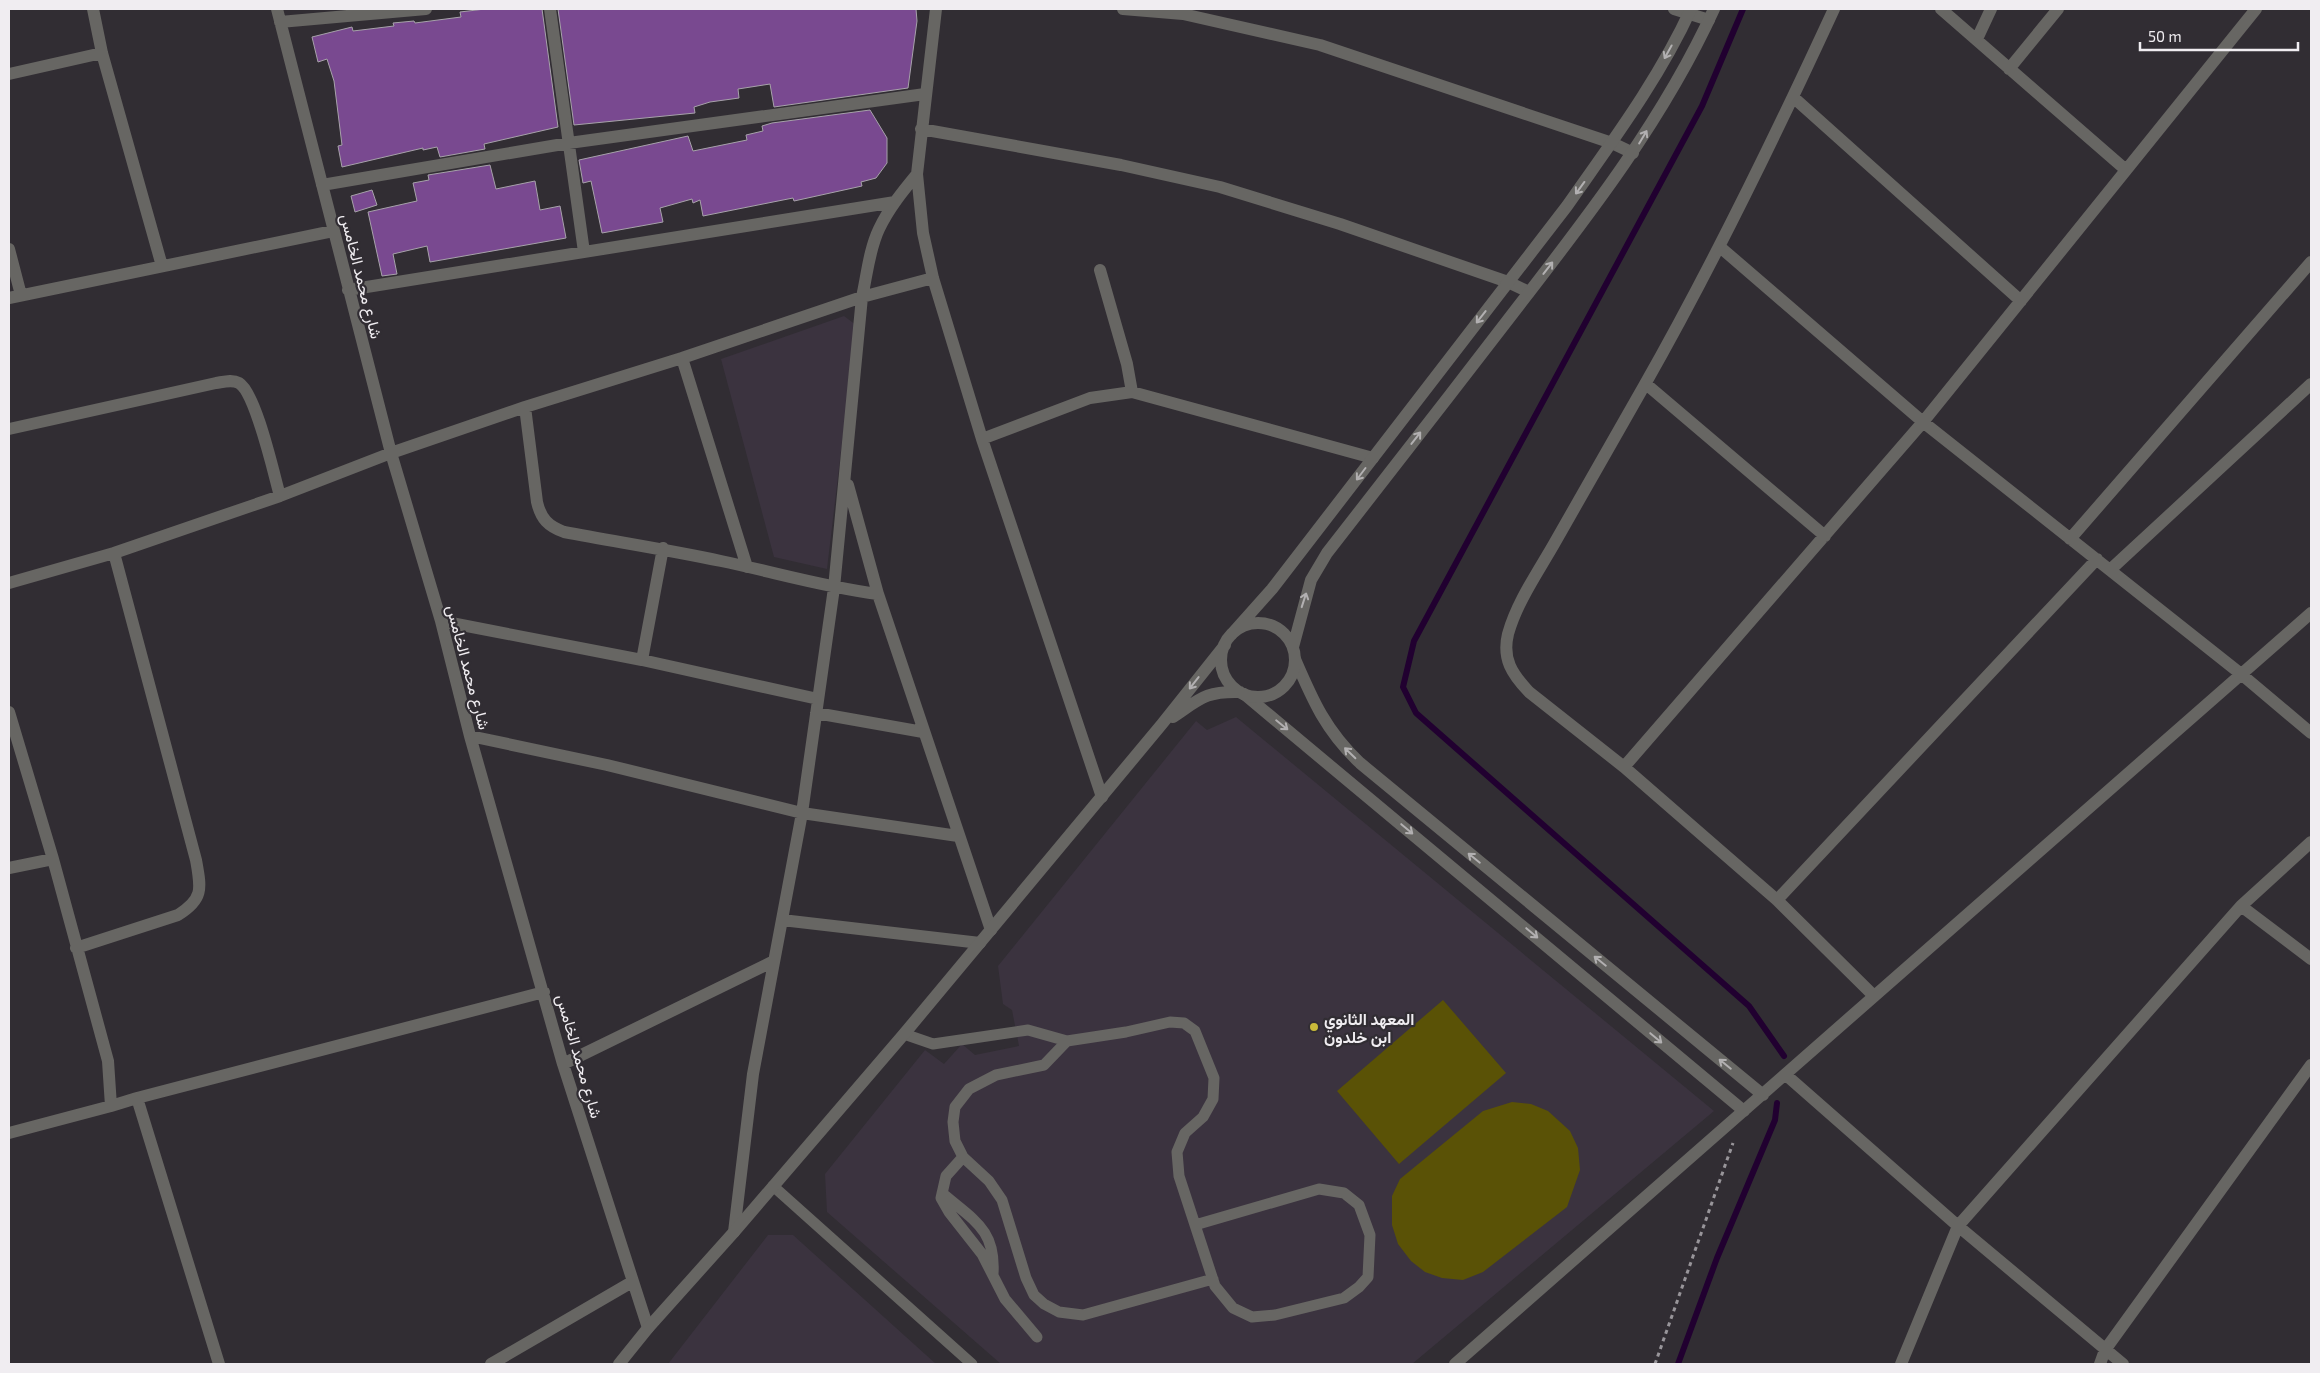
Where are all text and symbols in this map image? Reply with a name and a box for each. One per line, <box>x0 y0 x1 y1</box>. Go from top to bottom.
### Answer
scale bar <box>2140 20 2298 52</box>
text: 50 m <box>2148 27 2182 45</box>
one-way arrow <box>1662 44 1672 58</box>
one-way arrow <box>1638 130 1648 144</box>
one-way arrow <box>1574 181 1585 194</box>
street label: شارع محمد الخامس <box>334 212 387 341</box>
one-way arrow <box>1542 262 1553 275</box>
one-way arrow <box>1476 310 1486 324</box>
one-way arrow <box>1410 432 1421 445</box>
one-way arrow <box>1355 467 1366 480</box>
one-way arrow <box>1300 592 1309 608</box>
street label: شارع محمد الخامس <box>440 603 495 732</box>
one-way arrow <box>1189 676 1200 689</box>
one-way arrow <box>1275 720 1288 731</box>
one-way arrow <box>1344 748 1356 760</box>
one-way arrow <box>1400 824 1413 835</box>
one-way arrow <box>1468 852 1481 863</box>
one-way arrow <box>1525 928 1538 939</box>
one-way arrow <box>1593 955 1606 966</box>
street label: شارع محمد الخامس <box>550 992 607 1121</box>
place label: المعهد الثانوي ابن خلدون <box>1324 1009 1414 1048</box>
marker: المعهد الثانوي ابن خلدون <box>1308 1021 1320 1033</box>
one-way arrow <box>1650 1032 1663 1043</box>
one-way arrow <box>1719 1059 1732 1070</box>

